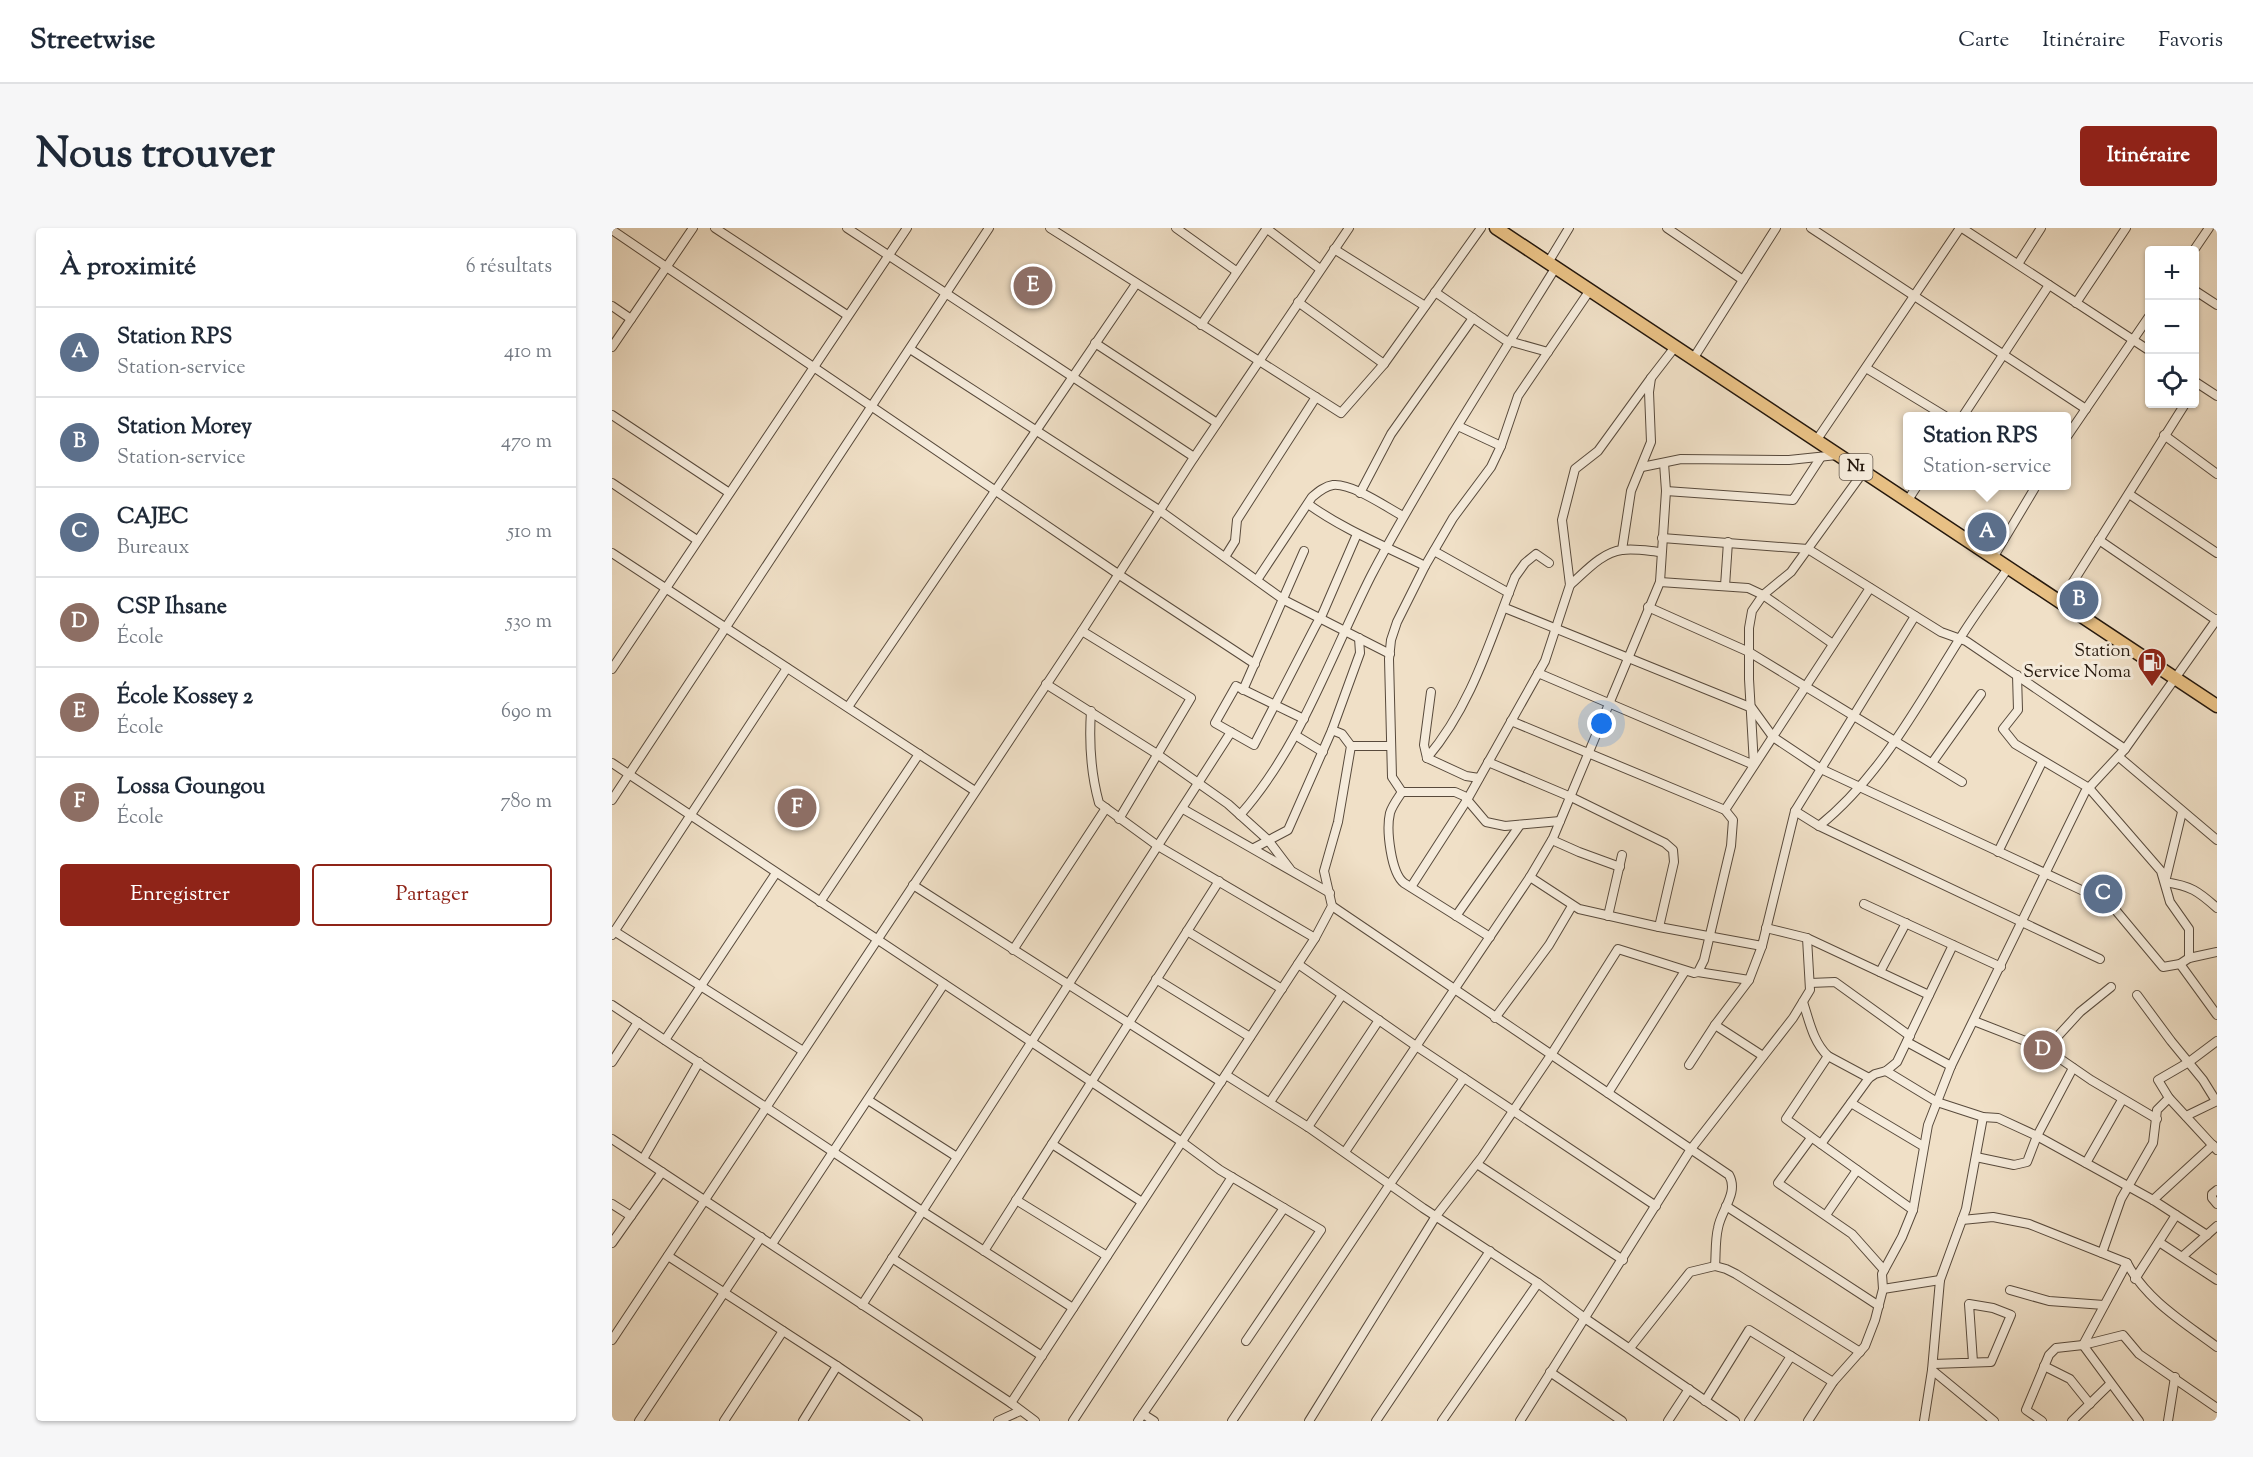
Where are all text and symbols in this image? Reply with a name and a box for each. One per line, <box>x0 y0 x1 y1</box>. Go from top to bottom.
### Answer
text: Streetwise <box>30 21 155 61</box>
text: Carte <box>1958 26 2009 56</box>
text: Itinéraire <box>2042 26 2125 56</box>
text: Favoris <box>2158 26 2223 56</box>
text: Nous trouver <box>36 126 275 186</box>
button: Itinéraire <box>2080 126 2217 186</box>
map controls <box>2145 246 2199 408</box>
button: + <box>2145 246 2199 300</box>
text: À proximité <box>60 249 196 286</box>
text: 6 résultats <box>466 253 552 282</box>
pin: E <box>1014 264 1052 308</box>
button: − <box>2145 300 2199 354</box>
text: Station RPS <box>117 322 232 354</box>
text: A <box>71 338 88 367</box>
text: 410 m <box>504 338 552 367</box>
text: Station-service <box>117 354 246 383</box>
button: locate <box>2145 354 2199 408</box>
text: Station Morey <box>117 412 252 444</box>
popup <box>1903 412 2071 490</box>
text: Station RPS <box>1923 421 2038 453</box>
text: B <box>73 428 86 457</box>
text: 470 m <box>501 428 552 457</box>
text: Station-service <box>117 444 246 473</box>
text: Station-service <box>1923 453 2051 482</box>
road number: N1 <box>1840 454 1872 480</box>
text: CAJEC <box>117 502 189 534</box>
pin: A <box>1968 510 2006 554</box>
text: C <box>71 518 88 547</box>
text: 510 m <box>507 518 552 547</box>
text: Bureaux <box>117 534 189 563</box>
pin: B <box>2060 578 2098 622</box>
text: CSP Ihsane <box>117 592 227 624</box>
text: D <box>72 608 87 637</box>
text: 530 m <box>506 608 552 637</box>
text: École <box>117 624 164 653</box>
place label: Station Service Noma <box>2023 639 2131 686</box>
fuel station icon: Station Service Noma <box>2136 646 2168 688</box>
text: École Kossey 2 <box>117 682 253 714</box>
text: E <box>73 698 86 727</box>
text: 690 m <box>501 698 552 727</box>
your location <box>1587 709 1616 738</box>
text: École <box>117 714 164 743</box>
text: Lossa Goungou <box>117 772 265 804</box>
pin: F <box>778 786 816 830</box>
text: F <box>74 788 85 817</box>
text: 780 m <box>501 788 552 817</box>
text: École <box>117 804 164 833</box>
button: Enregistrer <box>60 864 300 926</box>
button: Partager <box>312 864 552 926</box>
pin: C <box>2084 872 2122 916</box>
pin: D <box>2024 1028 2062 1072</box>

